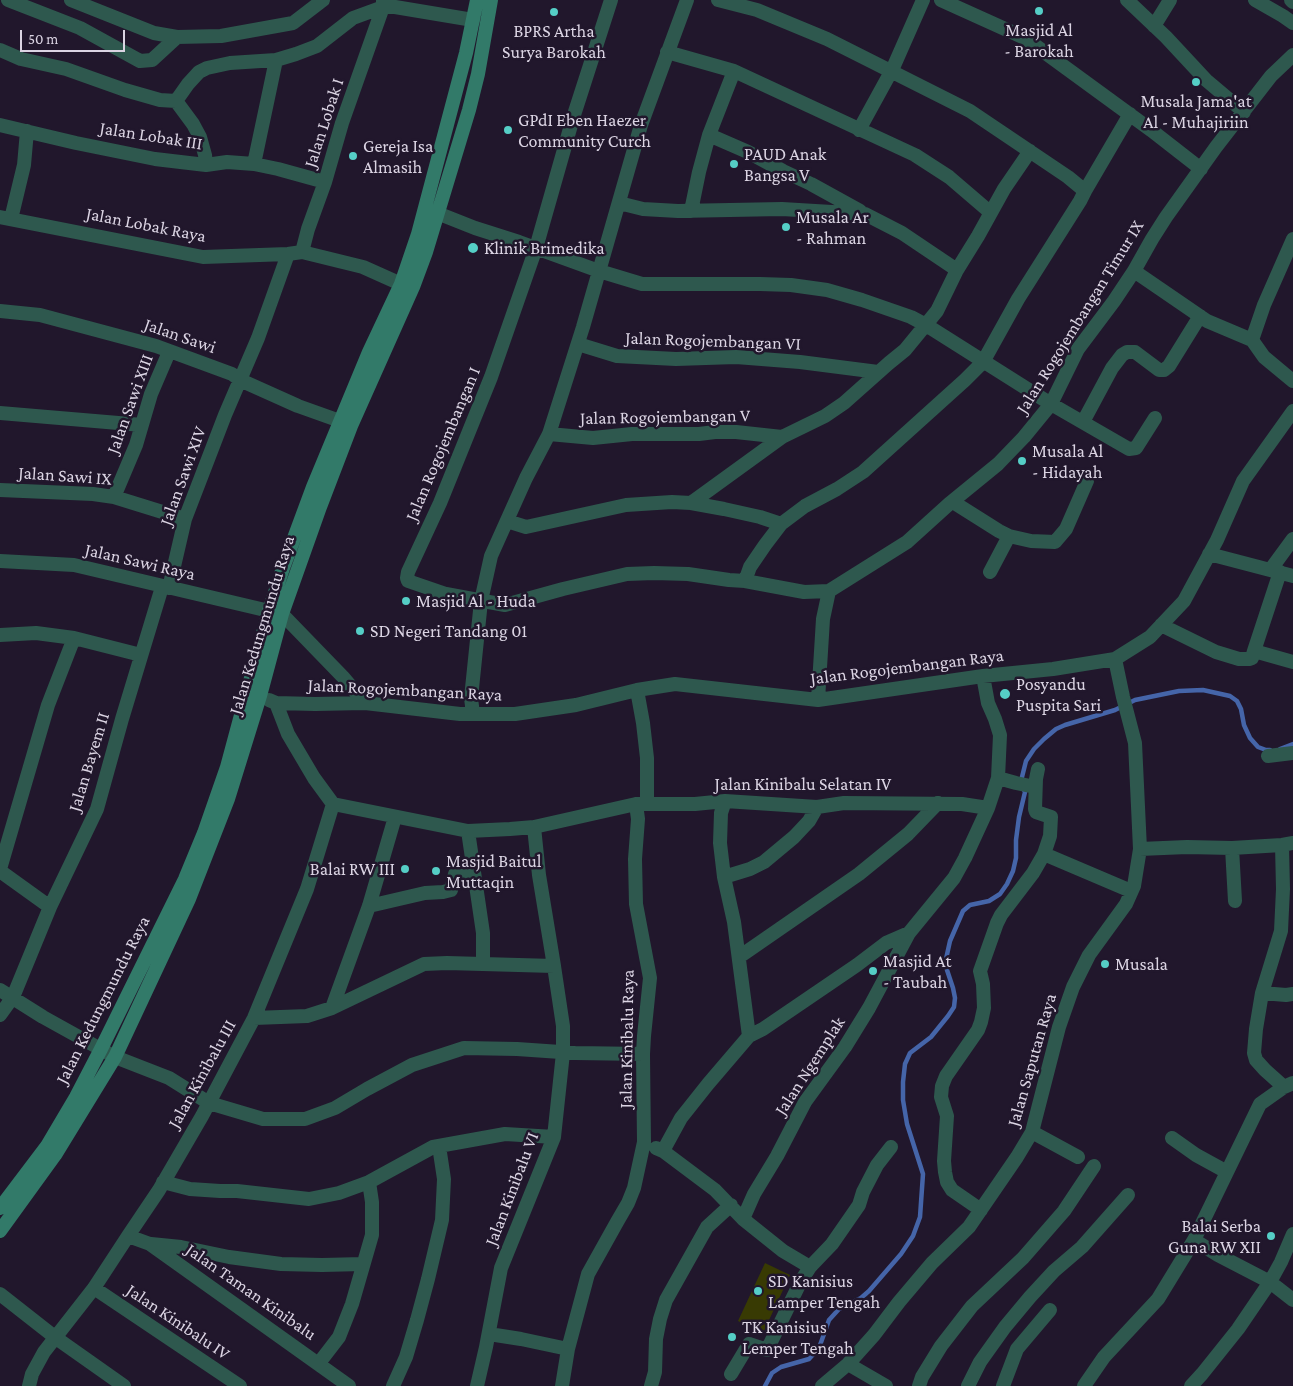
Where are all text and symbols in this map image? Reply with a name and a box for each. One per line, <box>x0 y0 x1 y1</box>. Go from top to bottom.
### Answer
marker: Masjid Al - Barokah <box>1033 5 1045 17</box>
marker: BPRS Artha Surya Barokah <box>548 6 560 18</box>
place label: Masjid Al - Barokah <box>1004 19 1074 62</box>
scale bar <box>22 20 128 52</box>
place label: BPRS Artha Surya Barokah <box>502 20 606 62</box>
text: 50 m <box>28 31 58 47</box>
street label: Jalan Lobak I <box>299 76 349 170</box>
marker: Musala Jama'at Al - Muhajiriin <box>1190 76 1202 88</box>
place label: Musala Jama'at Al - Muhajiriin <box>1140 90 1252 132</box>
place label: GPdI Eben Haezer Community Curch <box>518 109 651 152</box>
street label: Jalan Lobak III <box>98 117 204 155</box>
marker: GPdI Eben Haezer Community Curch <box>502 124 514 136</box>
place label: Gereja Isa Almasih <box>363 135 433 178</box>
place label: PAUD Anak Bangsa V <box>744 143 826 186</box>
marker: Gereja Isa Almasih <box>347 150 359 162</box>
marker: PAUD Anak Bangsa V <box>728 158 740 170</box>
street label: Jalan Lobak Raya <box>84 203 208 247</box>
place label: Musala Ar - Rahman <box>796 206 869 248</box>
street label: Jalan Rogojembangan Timur IX <box>1011 216 1149 418</box>
marker: Musala Ar - Rahman <box>780 221 792 233</box>
place label: Klinik Brimedika <box>484 237 604 259</box>
marker: Klinik Brimedika <box>466 241 480 255</box>
street label: Jalan Sawi <box>141 314 219 358</box>
street label: Jalan Rogojembangan VI <box>625 327 801 355</box>
street label: Jalan Sawi XIII <box>102 351 158 457</box>
street label: Jalan Rogojembangan I <box>401 364 485 524</box>
street label: Jalan Rogojembangan V <box>580 405 750 429</box>
street label: Jalan Sawi XIV <box>155 424 211 528</box>
place label: Musala Al - Hidayah <box>1032 440 1103 482</box>
marker: Musala Al - Hidayah <box>1016 455 1028 467</box>
street label: Jalan Sawi IX <box>18 462 112 490</box>
street label: Jalan Kedungmundu Raya <box>225 533 299 717</box>
street label: Jalan Sawi Raya <box>83 539 197 585</box>
place label: Masjid Al - Huda <box>416 590 536 612</box>
marker: Masjid Al - Huda <box>400 595 412 607</box>
place label: SD Negeri Tandang 01 <box>370 620 527 642</box>
marker: SD Negeri Tandang 01 <box>354 625 366 637</box>
street label: Jalan Rogojembangan Raya <box>809 644 1005 690</box>
place label: Posyandu Puspita Sari <box>1016 673 1101 716</box>
street label: Jalan Rogojembangan Raya <box>307 674 503 706</box>
marker: Posyandu Puspita Sari <box>998 687 1012 701</box>
street label: Jalan Bayem II <box>64 710 114 814</box>
street label: Jalan Kinibalu Selatan IV <box>715 773 891 795</box>
place label: Masjid Baitul Muttaqin <box>446 850 541 892</box>
place label: Balai RW III <box>310 858 395 880</box>
marker: Balai RW III <box>399 863 411 875</box>
marker: Masjid Baitul Muttaqin <box>430 865 442 877</box>
street label: Jalan Kedungmundu Raya <box>51 912 155 1088</box>
place label: Masjid At - Taubah <box>883 950 951 992</box>
place label: Musala <box>1115 953 1168 975</box>
marker: Musala <box>1099 958 1111 970</box>
marker: Masjid At - Taubah <box>867 965 879 977</box>
street label: Jalan Kinibalu Raya <box>615 969 639 1109</box>
street label: Jalan Saputan Raya <box>1003 991 1061 1129</box>
street label: Jalan Ngemplak <box>770 1013 850 1119</box>
street label: Jalan Kinibalu III <box>163 1016 241 1132</box>
street label: Jalan Kinibalu VI <box>480 1129 544 1249</box>
place label: Balai Serba Guna RW XII <box>1168 1215 1261 1258</box>
marker: Balai Serba Guna RW XII <box>1265 1230 1277 1242</box>
street label: Jalan Taman Kinibalu <box>182 1239 320 1345</box>
place label: SD Kanisius Lamper Tengah <box>768 1270 880 1312</box>
street label: Jalan Kinibalu IV <box>122 1279 234 1365</box>
marker: SD Kanisius Lamper Tengah <box>752 1285 764 1297</box>
place label: TK Kanisius Lemper Tengah <box>742 1316 854 1358</box>
marker: TK Kanisius Lemper Tengah <box>726 1331 738 1343</box>

